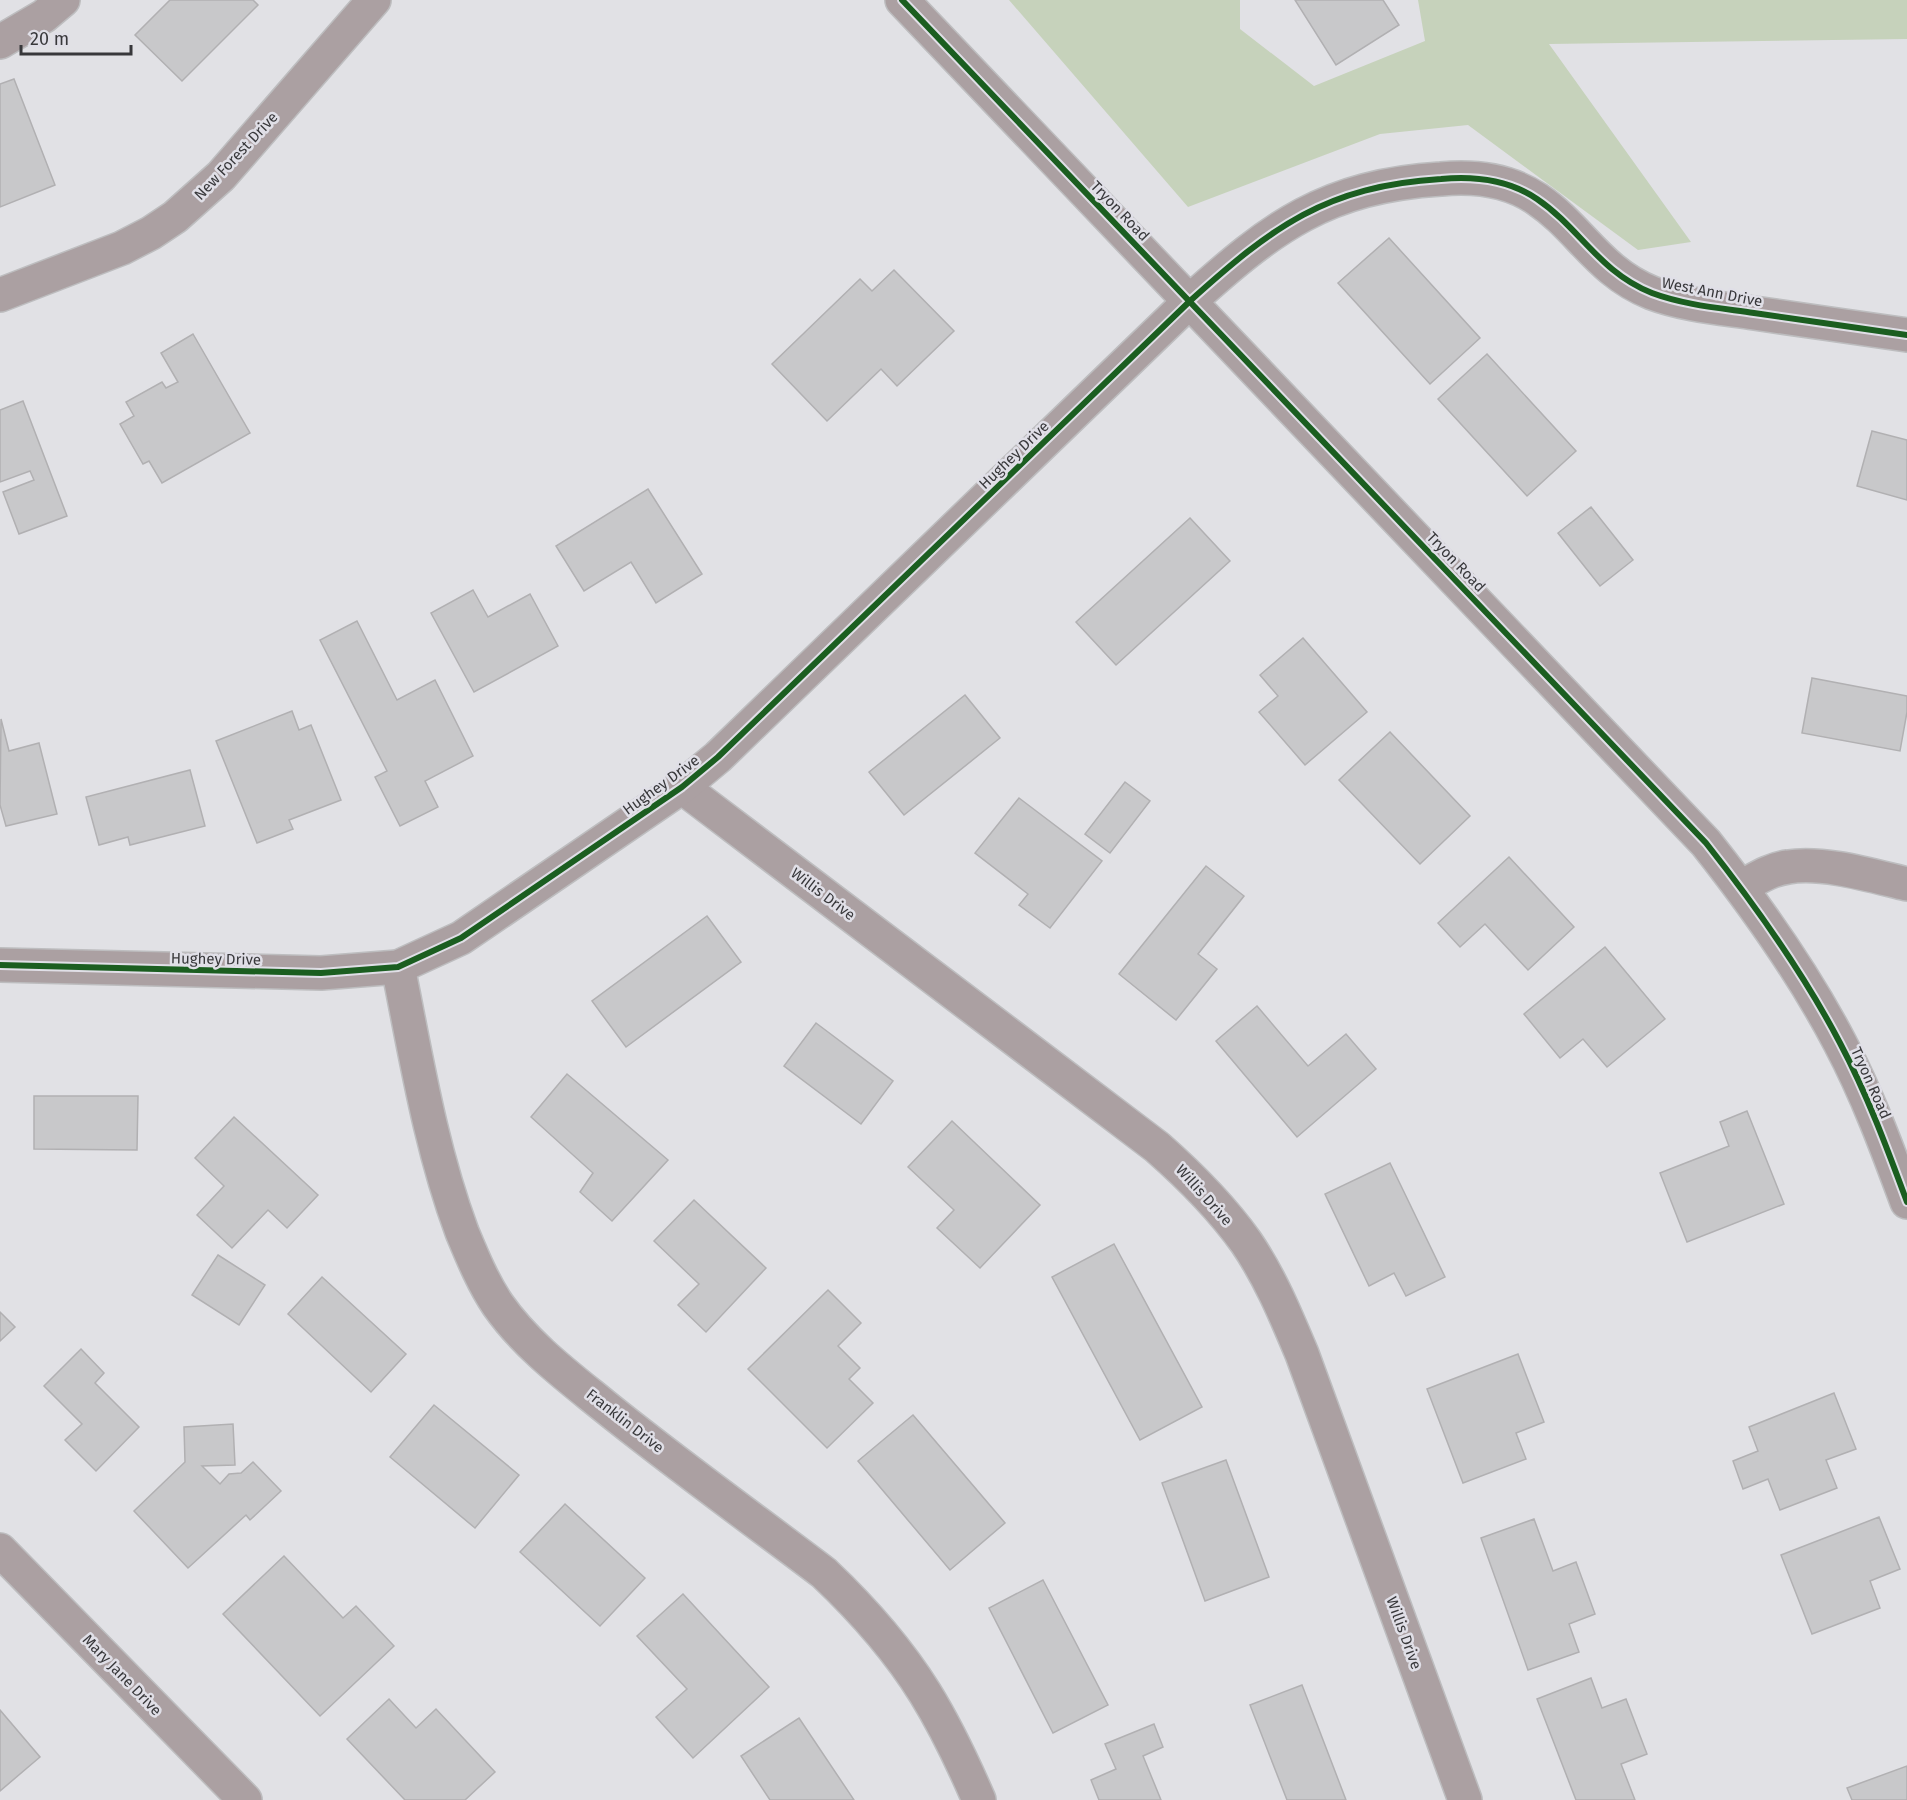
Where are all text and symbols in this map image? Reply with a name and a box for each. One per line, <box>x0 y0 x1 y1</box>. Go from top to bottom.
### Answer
scale bar <box>21 18 130 56</box>
text: 20 m <box>30 28 69 50</box>
street label: New Forest Drive <box>191 108 281 204</box>
street label: Tryon Road <box>1087 177 1153 245</box>
street label: West Ann Drive <box>1660 273 1764 311</box>
street label: Hughey Drive <box>975 417 1053 493</box>
street label: Tryon Road <box>1423 528 1489 596</box>
street label: Hughey Drive <box>619 751 703 819</box>
street label: Willis Drive <box>787 864 859 924</box>
street label: Hughey Drive <box>171 949 261 969</box>
street label: Tryon Road <box>1847 1044 1895 1122</box>
street label: Willis Drive <box>1172 1161 1236 1229</box>
street label: Franklin Drive <box>583 1385 667 1457</box>
street label: Willis Drive <box>1383 1594 1425 1672</box>
street label: Mary Jane Drive <box>79 1631 165 1719</box>

